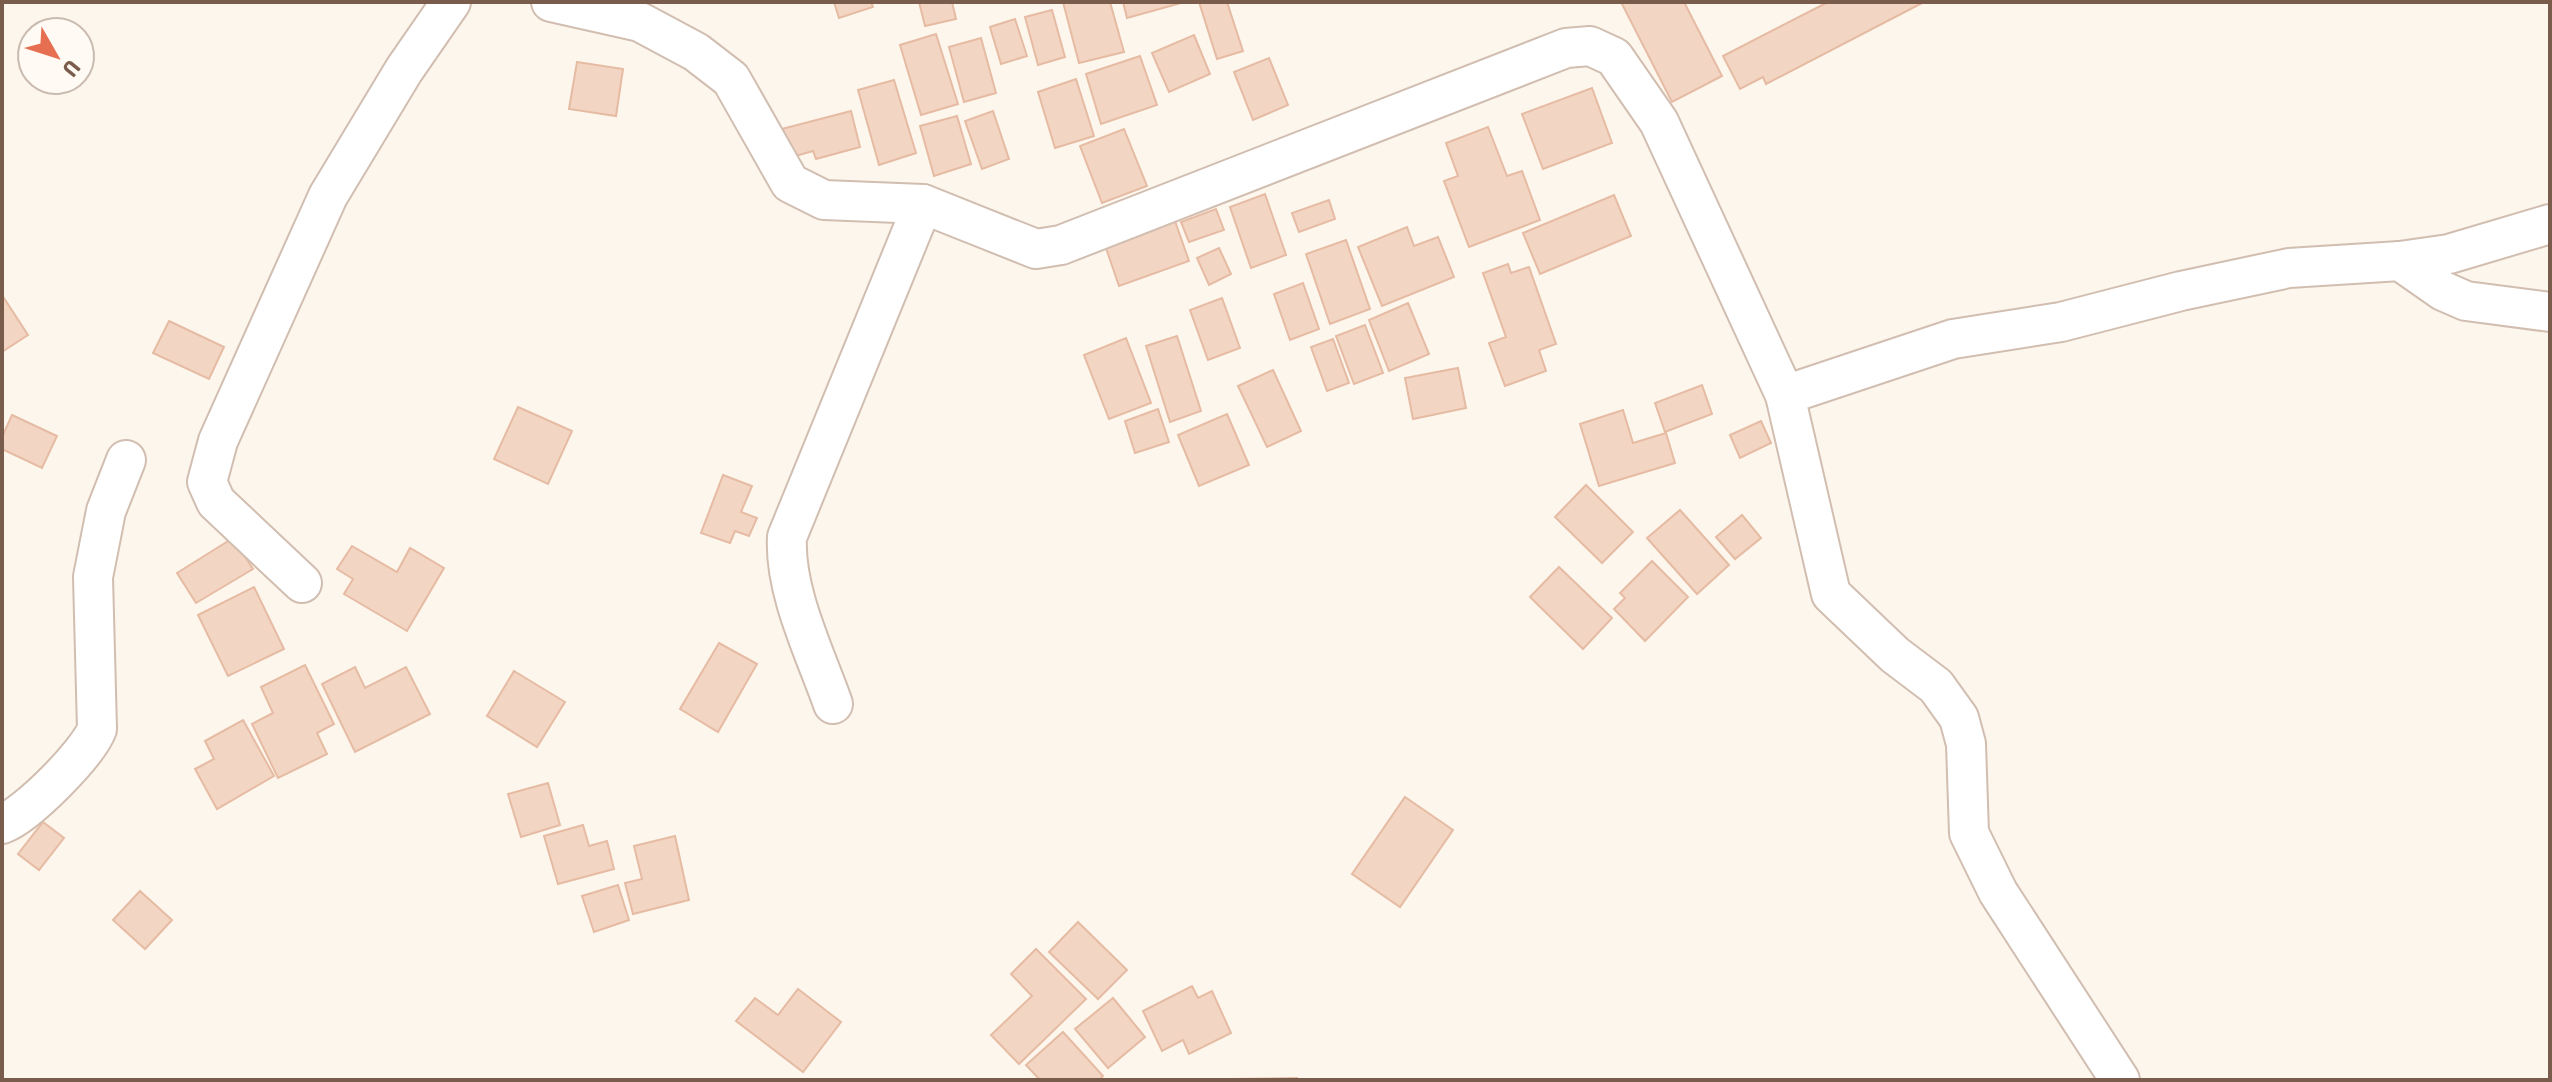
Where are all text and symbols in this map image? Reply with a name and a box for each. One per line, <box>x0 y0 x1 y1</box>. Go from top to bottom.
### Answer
north arrow <box>16 16 96 96</box>
text: U <box>57 55 86 82</box>

